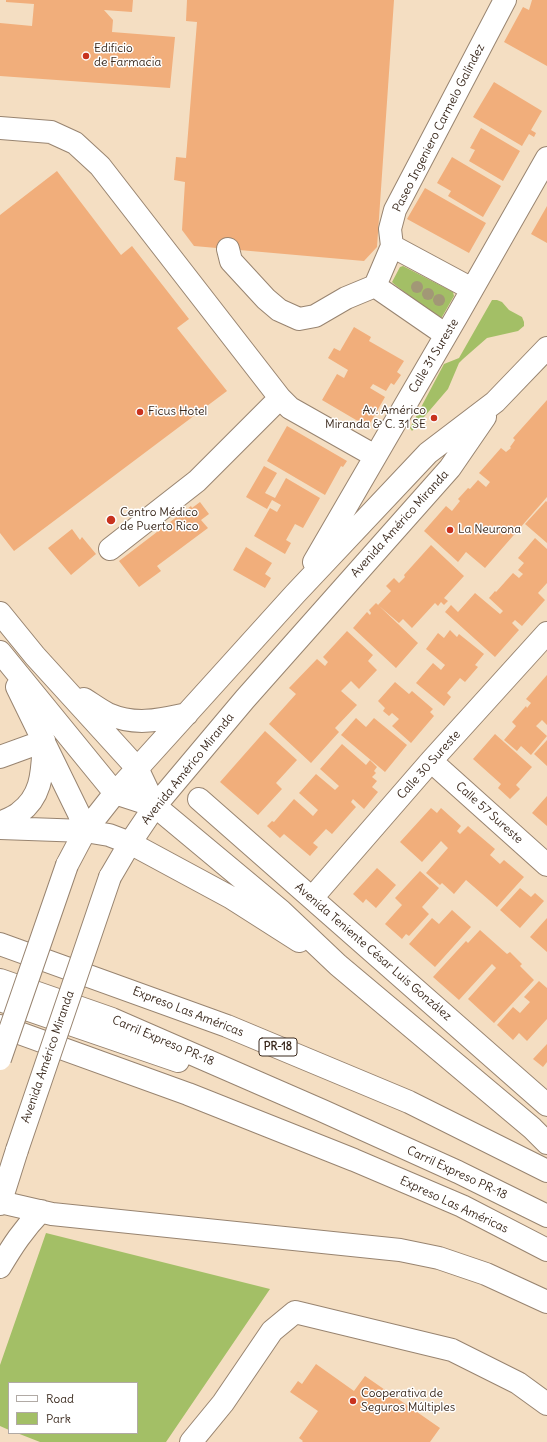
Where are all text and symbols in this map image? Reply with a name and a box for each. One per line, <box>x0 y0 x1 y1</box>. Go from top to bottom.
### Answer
street label: Paseo Ingeniero Carmelo Galíndez <box>390 41 488 215</box>
place label: Edificio de Farmacia <box>94 42 161 70</box>
marker: Edificio de Farmacia <box>81 51 91 61</box>
street label: Calle 31 Sureste <box>406 316 462 396</box>
place label: Av. Américo Miranda & C. 31 SE <box>325 404 426 432</box>
place label: Ficus Hotel <box>148 405 207 419</box>
marker: Ficus Hotel <box>135 407 145 417</box>
marker: Av. Américo Miranda & C. 31 SE <box>429 413 439 423</box>
street label: Avenida Américo Miranda <box>348 468 452 580</box>
place label: Centro Médico de Puerto Rico <box>120 506 199 534</box>
marker: Centro Médico de Puerto Rico <box>105 514 117 526</box>
place label: La Neurona <box>458 523 521 537</box>
marker: La Neurona <box>445 525 455 535</box>
street label: Avenida Américo Miranda <box>139 710 237 828</box>
street label: Calle 30 Sureste <box>394 728 464 802</box>
street label: Calle 57 Sureste <box>452 779 526 847</box>
street label: Avenida Teniente César Luis González <box>292 880 454 1024</box>
street label: Expreso Las Américas <box>130 984 246 1040</box>
street label: Avenida Américo Miranda <box>19 989 77 1125</box>
street label: Carril Expreso PR-18 <box>110 1013 216 1069</box>
road number: PR-18 <box>259 1038 297 1056</box>
street label: Carril Expreso PR-18 <box>404 1143 510 1203</box>
street label: Expreso Las Américas <box>397 1174 511 1236</box>
legend <box>8 1382 138 1434</box>
place label: Cooperativa de Seguros Múltiples <box>361 1387 455 1415</box>
text: Road <box>46 1391 74 1406</box>
marker: Cooperativa de Seguros Múltiples <box>348 1396 358 1406</box>
text: Park <box>46 1411 71 1426</box>

